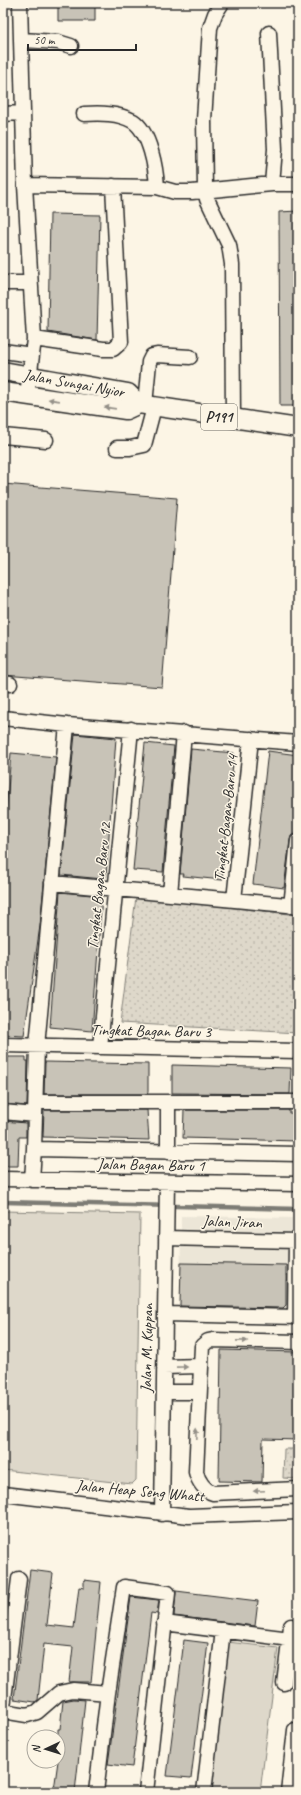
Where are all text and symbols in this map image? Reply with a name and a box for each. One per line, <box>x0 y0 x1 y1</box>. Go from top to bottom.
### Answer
scale bar <box>28 26 136 52</box>
text: 50 m <box>34 32 56 48</box>
street label: Jalan Sungai Nyior <box>21 365 127 402</box>
one-way arrow <box>47 397 60 403</box>
road number: P191 <box>201 404 237 430</box>
one-way arrow <box>104 405 116 411</box>
street label: Tingkat Bagan Baru 14 <box>209 752 243 883</box>
street label: Tingkat Bagan Baru 12 <box>82 820 116 951</box>
street label: Tingkat Bagan Baru 3 <box>91 1020 213 1042</box>
street label: Jalan Bagan Baru 1 <box>96 1154 206 1176</box>
street label: Jalan Jiran <box>201 1211 263 1233</box>
street label: Jalan M. Kuppan <box>136 1302 158 1394</box>
one-way arrow <box>236 1338 249 1344</box>
one-way arrow <box>176 1363 188 1370</box>
one-way arrow <box>194 1428 201 1440</box>
street label: Jalan Heap Seng Whatt <box>74 1475 207 1507</box>
one-way arrow <box>252 1488 265 1494</box>
north arrow <box>26 1729 66 1769</box>
text: N <box>29 1744 43 1754</box>

